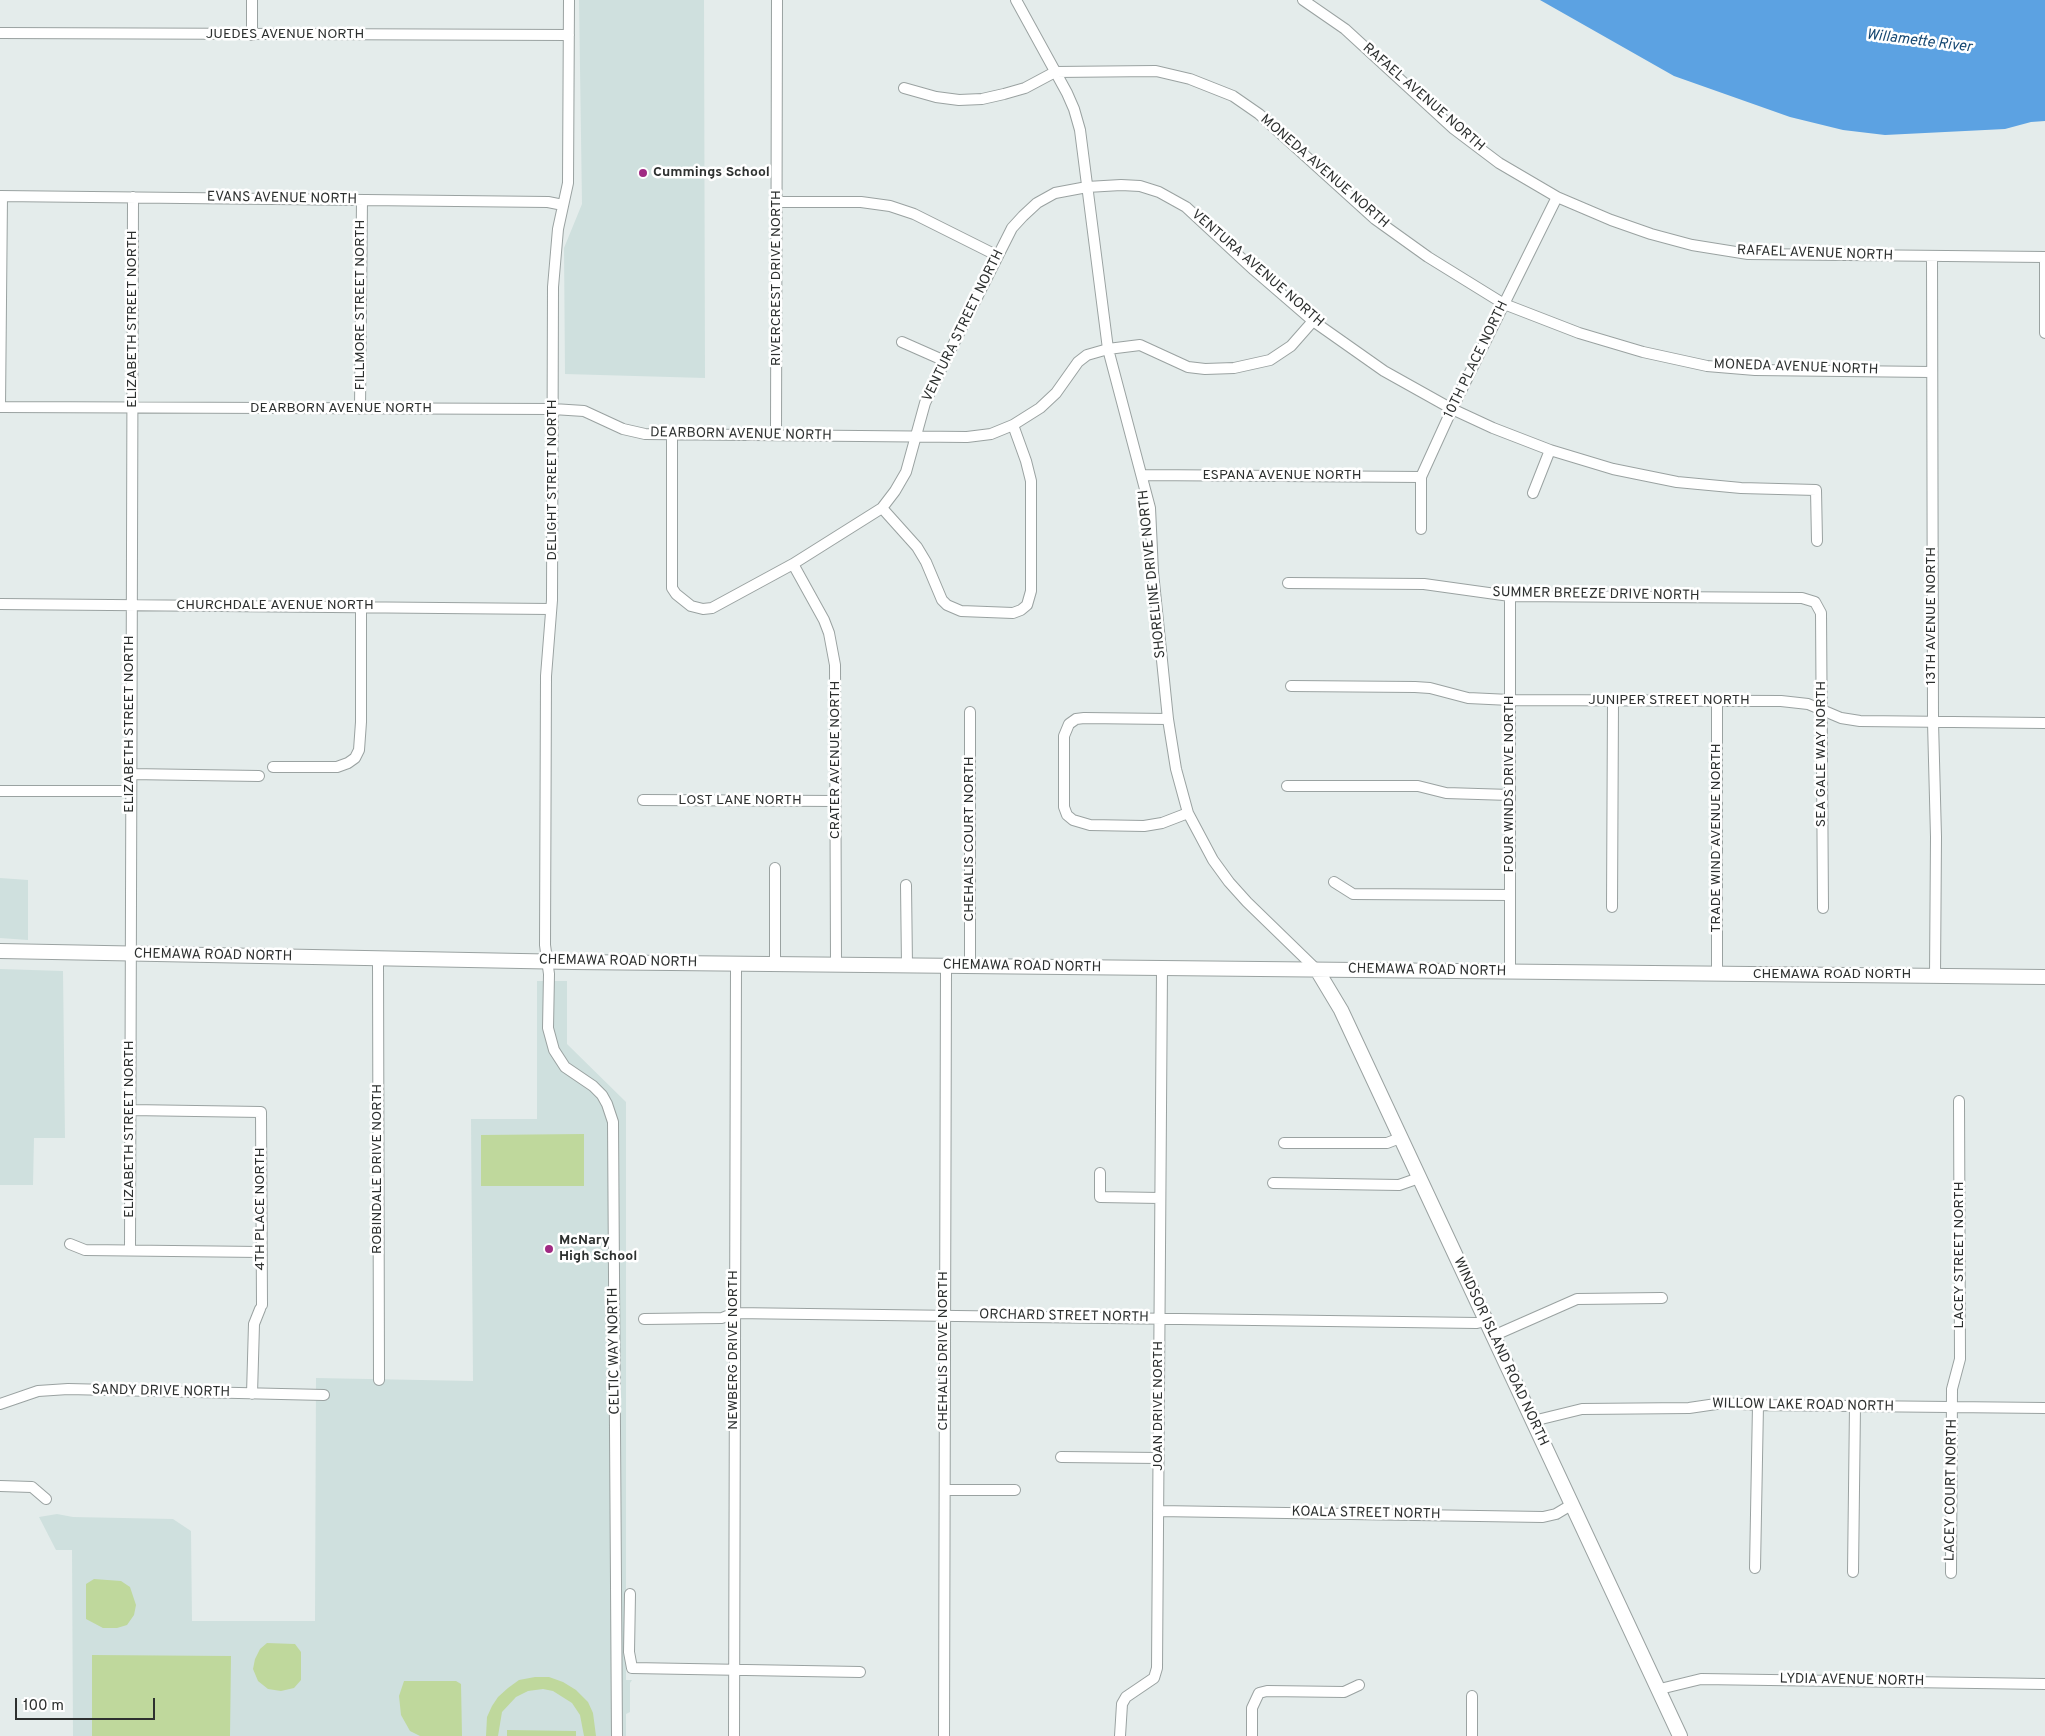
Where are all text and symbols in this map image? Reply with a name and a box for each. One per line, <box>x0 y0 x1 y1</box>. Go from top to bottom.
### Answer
street label: JUEDES AVENUE NORTH <box>206 27 364 43</box>
water label: Willamette River <box>1865 27 1973 57</box>
street label: RAFAEL AVENUE NORTH <box>1358 40 1488 156</box>
street label: MONEDA AVENUE NORTH <box>1256 112 1392 232</box>
place label: Cummings School <box>653 165 770 181</box>
marker: Cummings School <box>637 167 649 179</box>
street label: EVANS AVENUE NORTH <box>207 189 357 209</box>
street label: RIVERCREST DRIVE NORTH <box>769 190 785 366</box>
street label: VENTURA AVENUE NORTH <box>1187 207 1327 331</box>
street label: FILLMORE STREET NORTH <box>353 220 369 390</box>
street label: ELIZABETH STREET NORTH <box>125 230 141 408</box>
street label: RAFAEL AVENUE NORTH <box>1737 243 1893 265</box>
street label: VENTURA STREET NORTH <box>920 247 1008 405</box>
street label: 10TH PLACE NORTH <box>1441 299 1513 421</box>
street label: MONEDA AVENUE NORTH <box>1713 357 1879 379</box>
street label: DELIGHT STREET NORTH <box>545 399 561 561</box>
street label: DEARBORN AVENUE NORTH <box>250 401 432 417</box>
street label: DEARBORN AVENUE NORTH <box>650 425 832 445</box>
street label: ESPANA AVENUE NORTH <box>1202 468 1362 484</box>
street label: SHORELINE DRIVE NORTH <box>1136 489 1170 659</box>
street label: 13TH AVENUE NORTH <box>1924 547 1940 685</box>
street label: SUMMER BREEZE DRIVE NORTH <box>1492 585 1700 605</box>
street label: CHURCHDALE AVENUE NORTH <box>176 598 374 614</box>
street label: ELIZABETH STREET NORTH <box>122 635 138 813</box>
street label: CRATER AVENUE NORTH <box>828 681 844 839</box>
street label: SEA GALE WAY NORTH <box>1814 681 1830 827</box>
street label: JUNIPER STREET NORTH <box>1588 693 1750 709</box>
street label: FOUR WINDS DRIVE NORTH <box>1502 695 1518 873</box>
street label: TRADE WIND AVENUE NORTH <box>1709 743 1725 933</box>
street label: CHEHALIS COURT NORTH <box>962 756 978 922</box>
street label: LOST LANE NORTH <box>678 793 802 809</box>
street label: CHEMAWA ROAD NORTH <box>134 946 292 966</box>
street label: CHEMAWA ROAD NORTH <box>539 952 697 972</box>
street label: CHEMAWA ROAD NORTH <box>943 957 1101 977</box>
street label: CHEMAWA ROAD NORTH <box>1348 961 1506 981</box>
street label: CHEMAWA ROAD NORTH <box>1753 967 1911 983</box>
street label: ELIZABETH STREET NORTH <box>122 1040 138 1218</box>
street label: ROBINDALE DRIVE NORTH <box>370 1084 386 1254</box>
street label: 4TH PLACE NORTH <box>253 1148 269 1270</box>
street label: LACEY STREET NORTH <box>1952 1182 1968 1328</box>
place label: McNary High School <box>559 1233 637 1266</box>
marker: McNary High School <box>543 1243 555 1255</box>
street label: WINDSOR ISLAND ROAD NORTH <box>1449 1255 1551 1449</box>
street label: NEWBERG DRIVE NORTH <box>726 1270 742 1430</box>
street label: CHEHALIS DRIVE NORTH <box>936 1271 952 1431</box>
street label: CELTIC WAY NORTH <box>605 1287 625 1415</box>
street label: ORCHARD STREET NORTH <box>979 1307 1149 1327</box>
street label: JOAN DRIVE NORTH <box>1151 1341 1167 1471</box>
street label: SANDY DRIVE NORTH <box>92 1382 230 1402</box>
street label: WILLOW LAKE ROAD NORTH <box>1712 1396 1894 1416</box>
street label: LACEY COURT NORTH <box>1942 1419 1962 1561</box>
street label: KOALA STREET NORTH <box>1291 1504 1441 1524</box>
street label: LYDIA AVENUE NORTH <box>1779 1671 1925 1691</box>
scale bar <box>18 1688 158 1720</box>
text: 100 m <box>23 1697 64 1716</box>

